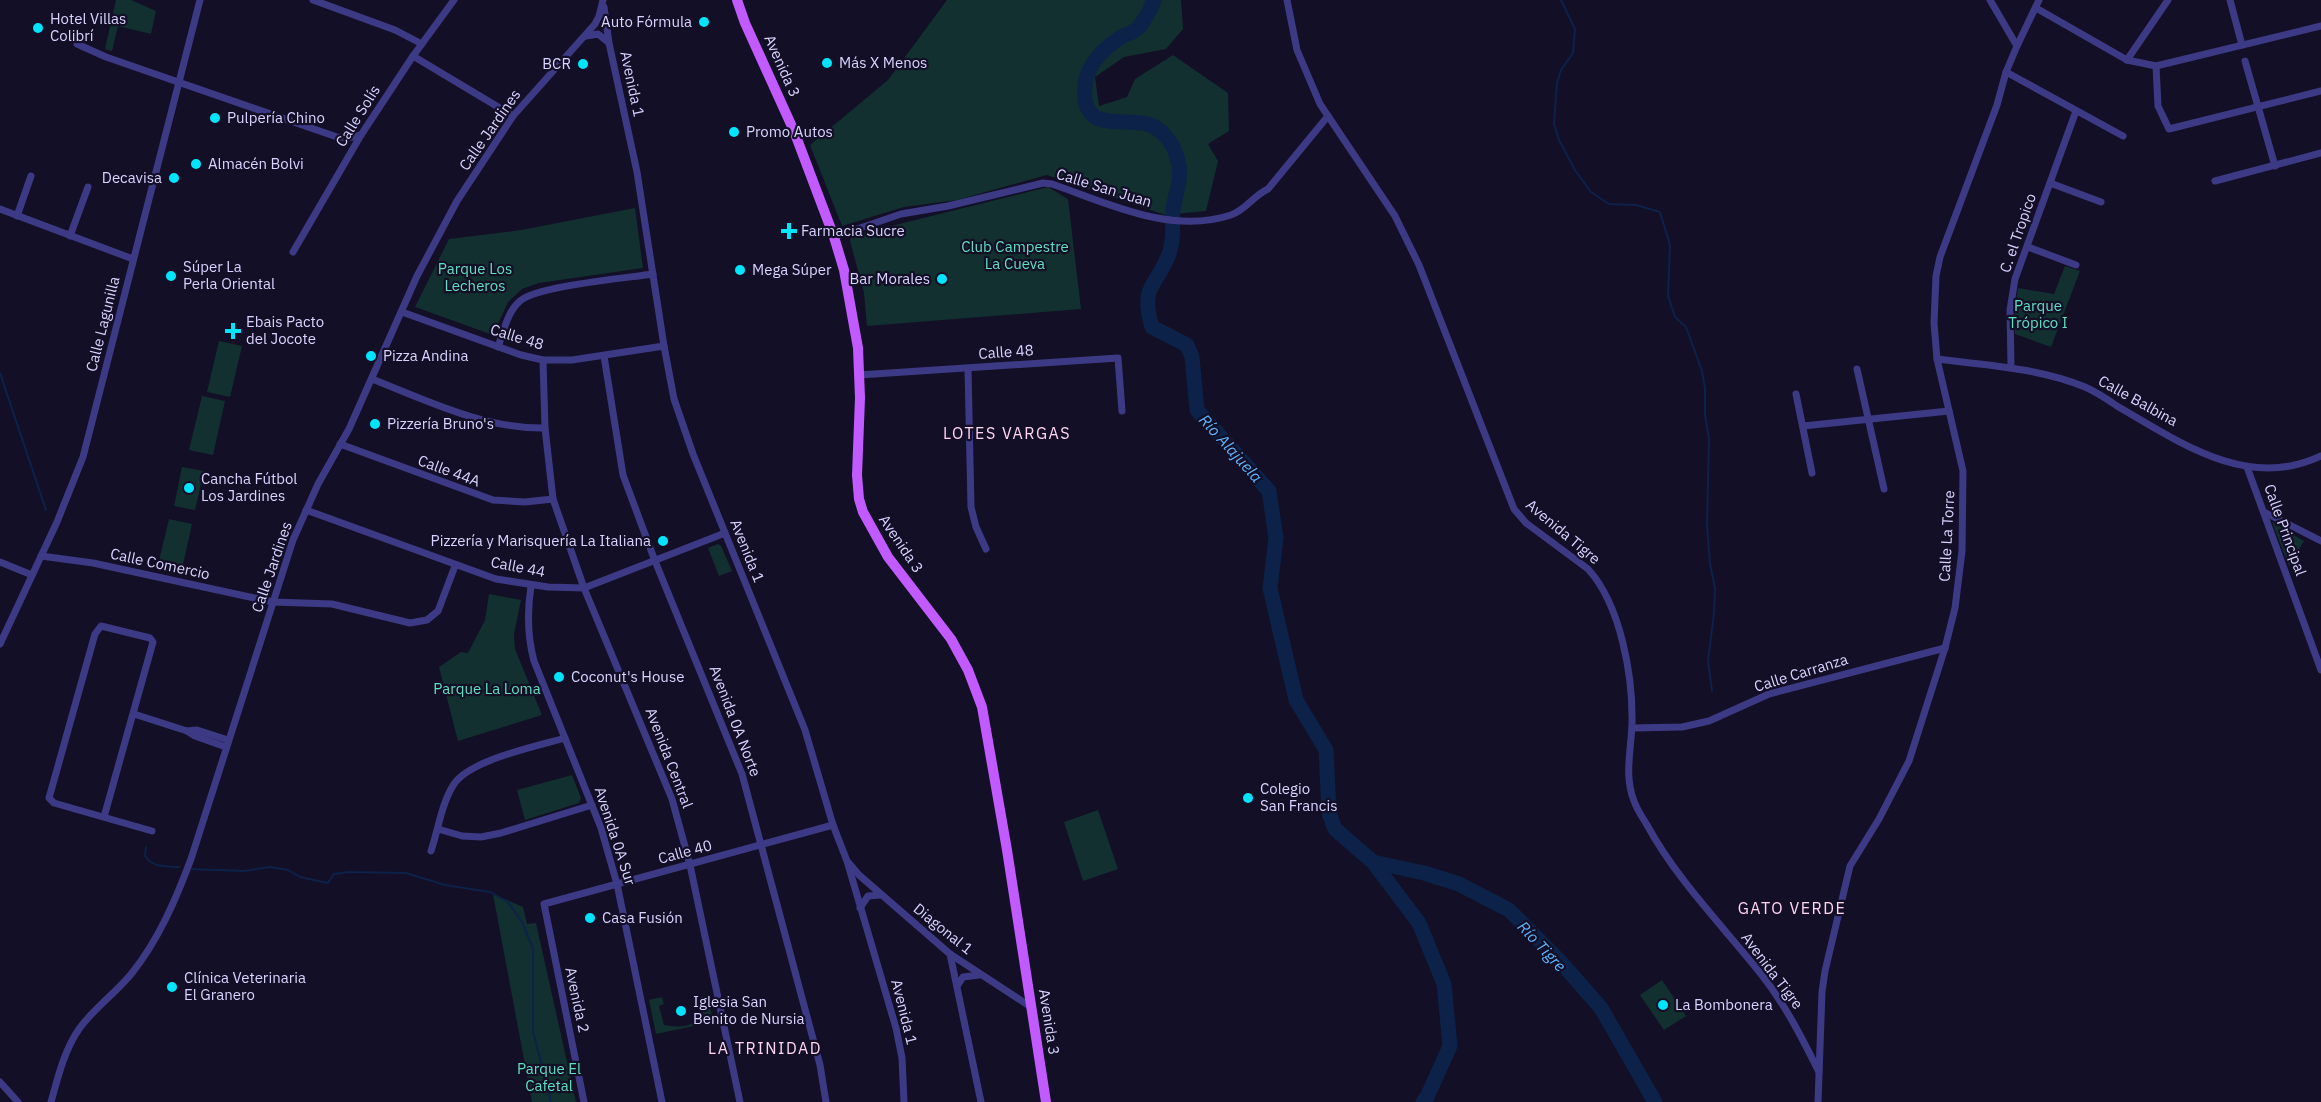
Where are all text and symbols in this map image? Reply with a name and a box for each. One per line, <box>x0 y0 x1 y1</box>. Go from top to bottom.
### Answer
place label: Hotel Villas Colibrí <box>50 9 126 45</box>
place label: Auto Fórmula <box>601 12 692 31</box>
marker: Auto Fórmula <box>697 15 711 29</box>
marker: Hotel Villas Colibrí <box>31 21 45 35</box>
street label: Avenida 3 <box>760 32 805 100</box>
street label: Avenida 1 <box>616 49 649 118</box>
place label: Más X Menos <box>839 53 927 72</box>
place label: BCR <box>542 54 571 73</box>
marker: Más X Menos <box>820 56 834 70</box>
marker: BCR <box>576 57 590 71</box>
street label: Calle Solís <box>331 81 384 150</box>
street label: Calle Jardines <box>455 85 525 174</box>
place label: Pulpería Chino <box>227 108 325 127</box>
marker: Pulpería Chino <box>208 111 222 125</box>
place label: Promo Autos <box>746 122 833 141</box>
marker: Promo Autos <box>727 125 741 139</box>
place label: Almacén Bolvi <box>208 154 304 173</box>
marker: Almacén Bolvi <box>189 157 203 171</box>
street label: Calle San Juan <box>1054 164 1154 211</box>
place label: Decavisa <box>102 168 162 187</box>
marker: Decavisa <box>167 171 181 185</box>
street label: C. el Tropico <box>1995 191 2040 275</box>
place label: Farmacia Sucre <box>801 221 905 240</box>
marker: Farmacia Sucre <box>782 224 796 238</box>
park label: Club Campestre La Cueva <box>961 237 1069 273</box>
place label: Súper La Perla Oriental <box>183 257 275 293</box>
park label: Parque Los Lecheros <box>438 259 512 295</box>
place label: Mega Súper <box>752 260 832 279</box>
marker: Mega Súper <box>733 263 747 277</box>
marker: Súper La Perla Oriental <box>164 269 178 283</box>
place label: Bar Morales <box>849 269 930 288</box>
marker: Bar Morales <box>935 272 949 286</box>
street label: Calle Lagunilla <box>82 274 124 373</box>
park label: Parque Trópico I <box>2008 296 2068 332</box>
place label: Ebais Pacto del Jocote <box>246 312 324 348</box>
street label: Calle 48 <box>488 319 546 354</box>
marker: Ebais Pacto del Jocote <box>224 322 242 340</box>
street label: Calle 48 <box>978 340 1034 363</box>
place label: Pizza Andina <box>383 346 468 365</box>
marker: Pizza Andina <box>364 349 378 363</box>
street label: Calle Balbina <box>2095 371 2181 430</box>
water label: Río Alajuela <box>1195 410 1267 486</box>
place label: Pizzería Bruno's <box>387 414 494 433</box>
marker: Pizzería Bruno's <box>368 417 382 431</box>
district label: LOTES VARGAS <box>943 423 1071 443</box>
street label: Calle 44A <box>415 451 483 491</box>
place label: Cancha Fútbol Los Jardines <box>201 469 297 505</box>
marker: Cancha Fútbol Los Jardines <box>182 481 196 495</box>
street label: Calle Principal <box>2260 481 2311 578</box>
street label: Calle La Torre <box>1935 490 1958 582</box>
street label: Avenida Tigre <box>1522 495 1604 568</box>
street label: Avenida 3 <box>875 511 928 577</box>
street label: Avenida 1 <box>726 516 769 585</box>
street label: Calle Jardines <box>247 519 296 615</box>
place label: Pizzería y Marisquería La Italiana <box>431 531 651 550</box>
marker: Pizzería y Marisquería La Italiana <box>656 534 670 548</box>
street label: Calle Comercio <box>109 544 212 583</box>
street label: Calle 44 <box>489 552 547 581</box>
street label: Calle Carranza <box>1752 649 1850 696</box>
street label: Avenida 0A Norte <box>706 663 765 779</box>
place label: Coconut's House <box>571 667 684 686</box>
marker: Coconut's House <box>552 670 566 684</box>
park label: Parque La Loma <box>433 679 541 698</box>
street label: Avenida Central <box>642 705 697 811</box>
place label: Colegio San Francis <box>1260 779 1337 815</box>
street label: Avenida 0A Sur <box>591 784 640 888</box>
marker: Colegio San Francis <box>1241 791 1255 805</box>
street label: Calle 40 <box>656 835 714 868</box>
district label: GATO VERDE <box>1738 898 1846 918</box>
street label: Diagonal 1 <box>910 899 977 958</box>
place label: Casa Fusión <box>602 908 683 927</box>
marker: Casa Fusión <box>583 911 597 925</box>
water label: Río Tigre <box>1514 917 1570 975</box>
street label: Avenida Tigre <box>1737 929 1807 1013</box>
street label: Avenida 2 <box>561 965 594 1034</box>
place label: Clínica Veterinaria El Granero <box>184 968 306 1004</box>
street label: Avenida 1 <box>887 977 922 1046</box>
marker: Clínica Veterinaria El Granero <box>165 980 179 994</box>
street label: Avenida 3 <box>1035 988 1064 1056</box>
place label: Iglesia San Benito de Nursia <box>693 992 805 1028</box>
place label: La Bombonera <box>1675 995 1773 1014</box>
marker: La Bombonera <box>1656 998 1670 1012</box>
marker: Iglesia San Benito de Nursia <box>674 1004 688 1018</box>
district label: LA TRINIDAD <box>708 1038 822 1058</box>
park label: Parque El Cafetal <box>517 1059 581 1095</box>

